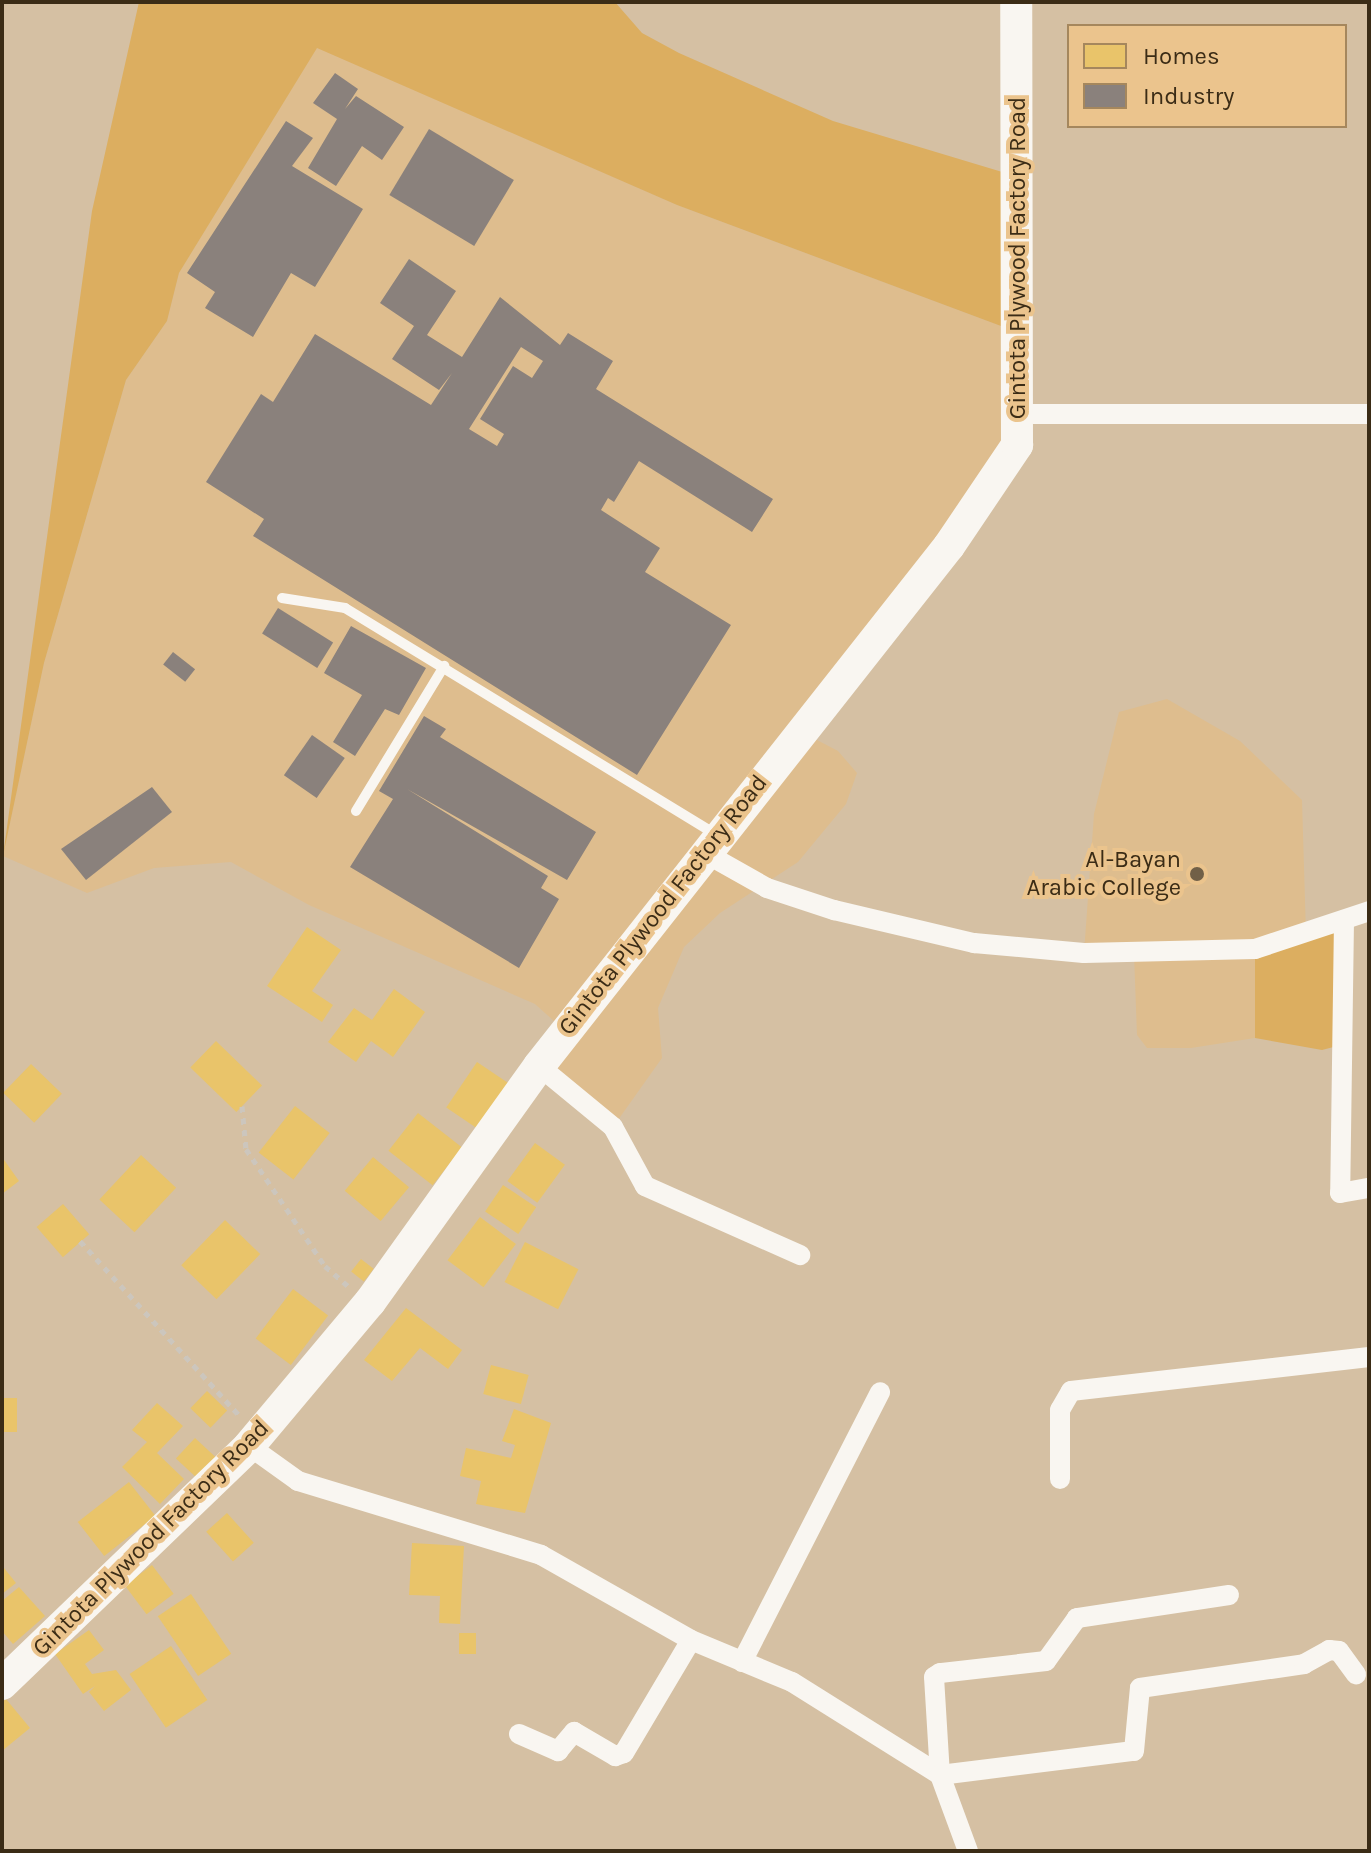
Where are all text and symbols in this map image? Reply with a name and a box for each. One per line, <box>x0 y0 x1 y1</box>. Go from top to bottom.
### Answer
legend <box>1067 24 1347 128</box>
text: Homes <box>1143 42 1220 70</box>
text: Industry <box>1143 82 1234 110</box>
street label: Gintota Plywood Factory Road <box>1004 97 1032 419</box>
street label: Gintota Plywood Factory Road <box>552 769 774 1041</box>
place label: Al-Bayan Arabic College <box>1026 846 1181 902</box>
marker: Al-Bayan Arabic College <box>1188 865 1206 883</box>
street label: Gintota Plywood Factory Road <box>27 1414 275 1662</box>

